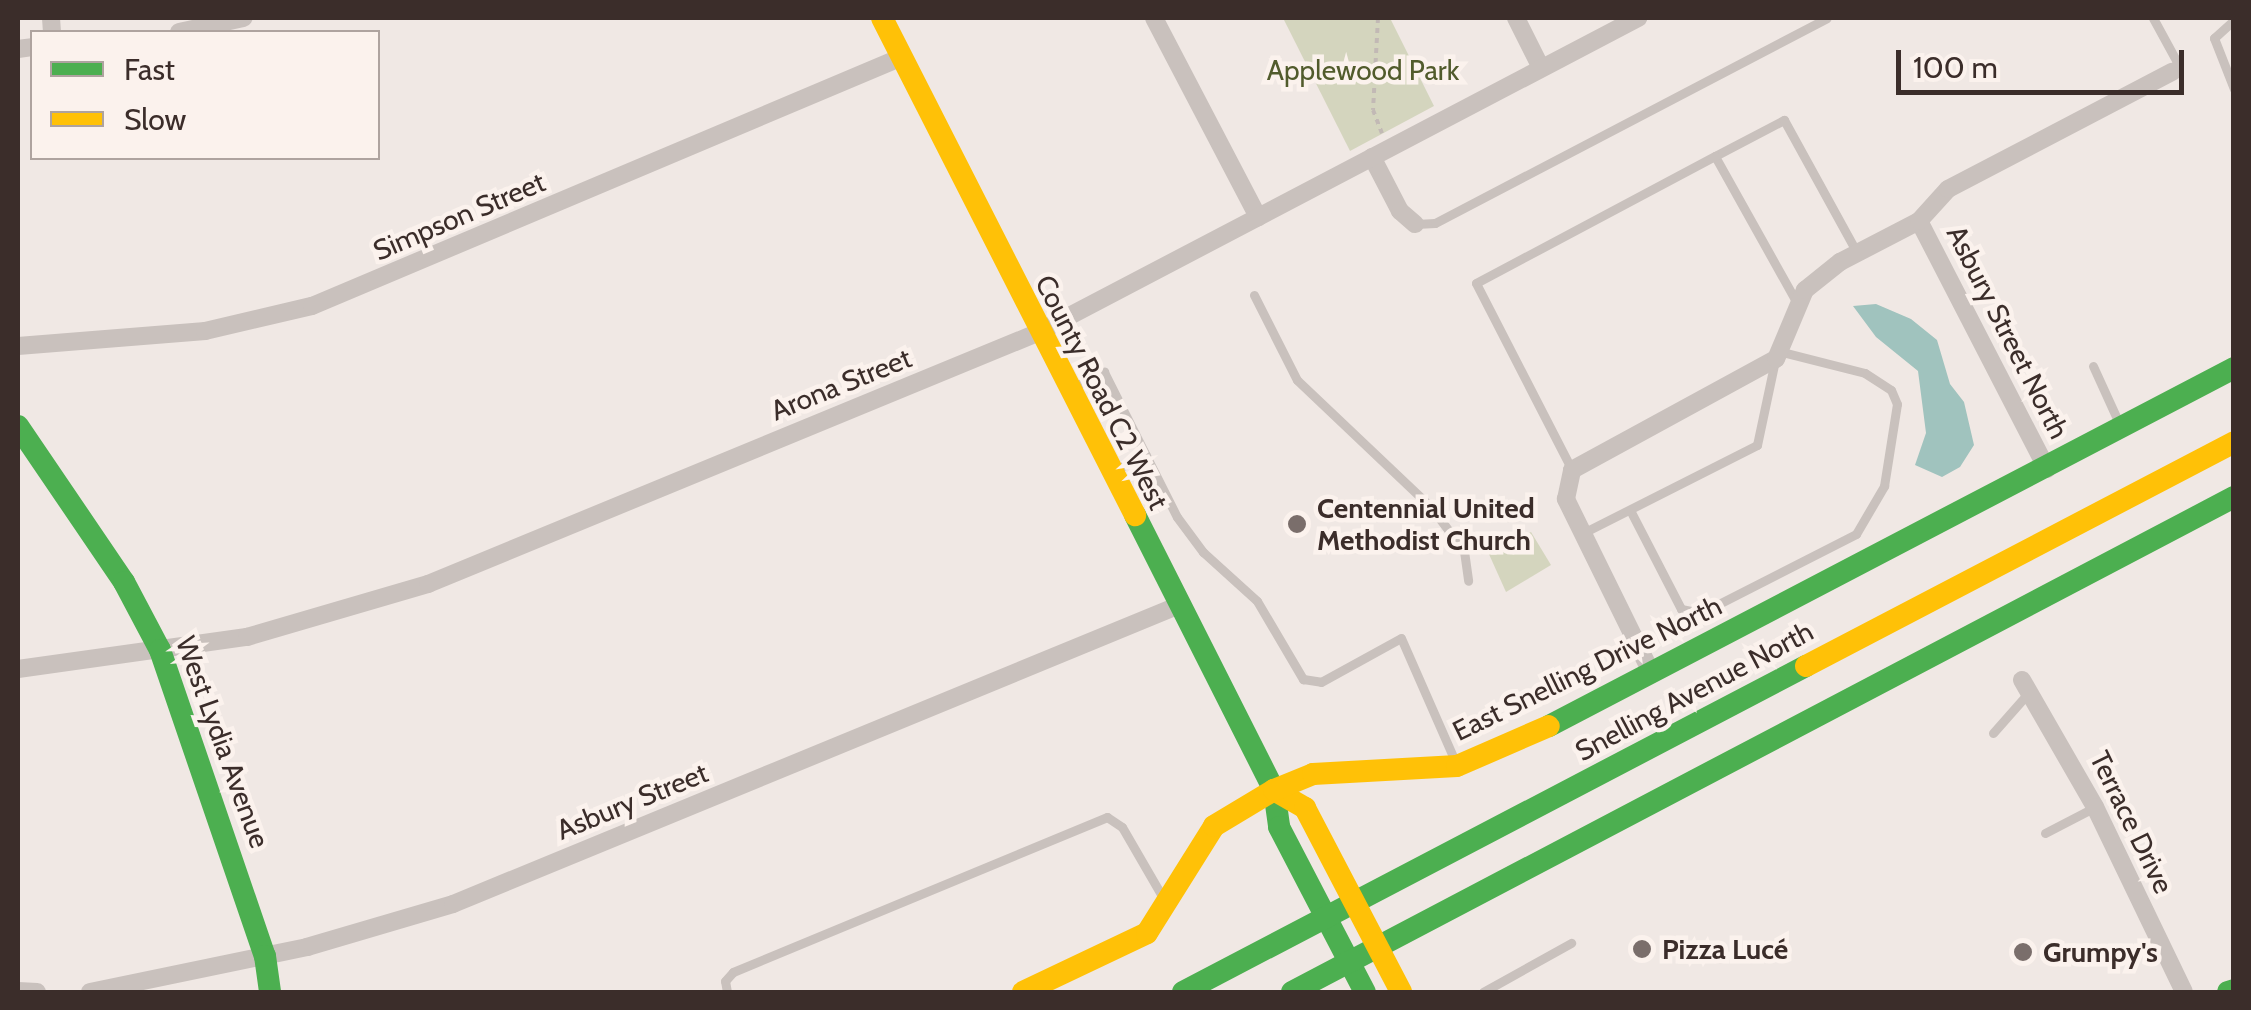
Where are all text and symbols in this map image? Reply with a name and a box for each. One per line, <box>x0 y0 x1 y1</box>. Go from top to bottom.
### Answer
legend <box>30 30 380 160</box>
scale bar <box>1901 30 2188 92</box>
text: 100 m <box>1913 49 1998 86</box>
text: Fast <box>124 51 175 88</box>
park label: Applewood Park <box>1267 53 1459 87</box>
text: Slow <box>124 101 186 138</box>
street label: Simpson Street <box>368 165 550 267</box>
street label: Asbury Street North <box>1940 220 2076 444</box>
street label: County Road C2 West <box>1028 269 1176 515</box>
street label: Arona Street <box>766 341 916 427</box>
place label: Centennial United Methodist Church <box>1317 491 1535 557</box>
marker: Centennial United Methodist Church <box>1286 513 1308 535</box>
street label: East Snelling Drive North <box>1447 588 1727 748</box>
street label: Snelling Avenue North <box>1569 614 1819 768</box>
street label: West Lydia Avenue <box>169 632 277 852</box>
street label: Terrace Drive <box>2083 745 2181 899</box>
street label: Asbury Street <box>551 755 713 847</box>
place label: Pizza Lucé <box>1662 932 1788 966</box>
place label: Grumpy's <box>2043 935 2158 969</box>
marker: Pizza Lucé <box>1631 938 1653 960</box>
marker: Grumpy's <box>2012 941 2034 963</box>

